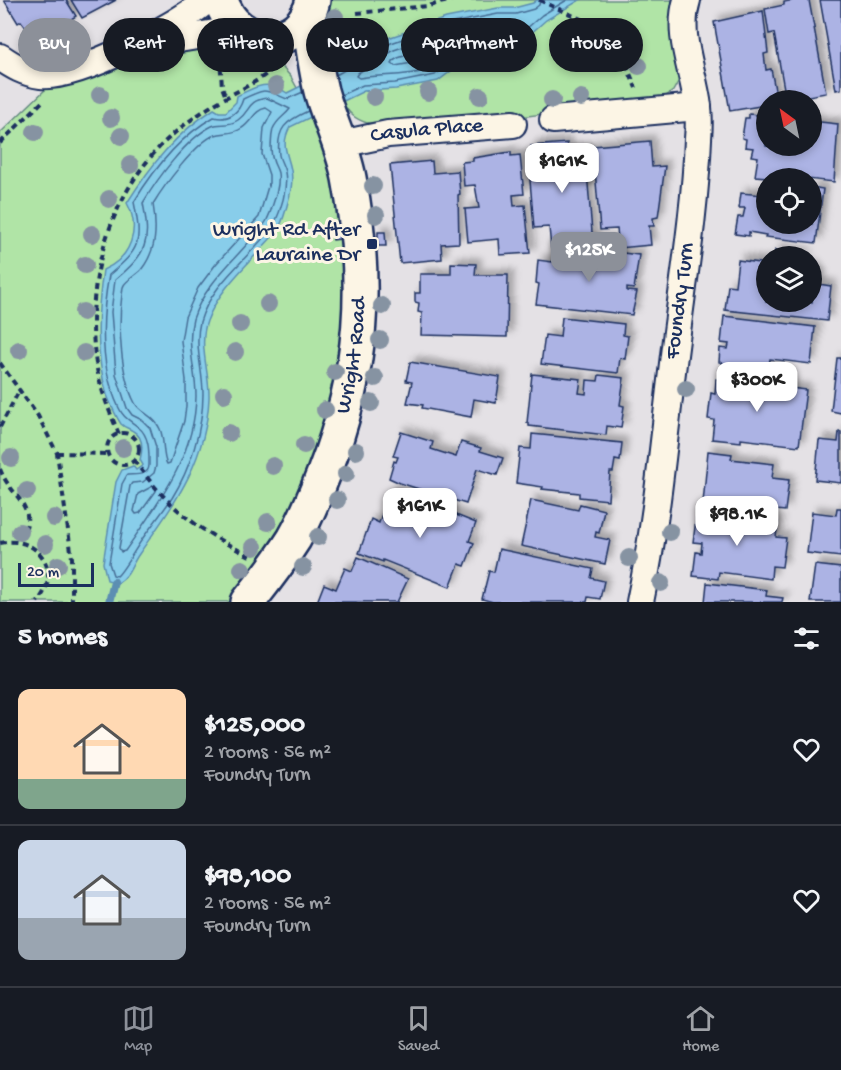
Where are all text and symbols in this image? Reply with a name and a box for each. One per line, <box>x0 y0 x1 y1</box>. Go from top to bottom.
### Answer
chip: Buy <box>18 18 91 72</box>
chip: Rent <box>103 18 185 72</box>
chip: Filters <box>197 18 294 72</box>
chip: New <box>306 18 389 72</box>
chip: Apartment <box>401 18 537 72</box>
chip: House <box>549 18 643 72</box>
north arrow <box>756 90 822 156</box>
map controls <box>756 90 822 312</box>
street label: Casula Place <box>368 113 485 150</box>
pin: $161K <box>520 143 604 194</box>
text: $161K <box>539 151 585 174</box>
button: locate <box>756 168 822 234</box>
place label: Wright Rd After Lauraine Dr <box>213 218 362 269</box>
pin: $125K <box>547 232 631 283</box>
marker: Wright Rd After Lauraine Dr <box>365 237 379 251</box>
text: $125K <box>565 240 613 263</box>
street label: Foundry Turn <box>660 241 702 362</box>
button: layers <box>756 246 822 312</box>
street label: Wright Road <box>331 295 373 417</box>
pin: $300K <box>715 362 799 413</box>
text: $300K <box>730 370 784 393</box>
pin: $161K <box>378 488 462 539</box>
text: $161K <box>397 496 443 519</box>
pin: $98.1K <box>688 496 786 547</box>
text: $98.1K <box>709 504 765 527</box>
scale bar <box>18 560 94 588</box>
text: 20 m <box>27 564 59 583</box>
icon: filters <box>790 622 823 655</box>
text: 5 homes <box>18 623 107 654</box>
text: $125,000 <box>204 711 305 742</box>
icon: home <box>66 713 138 785</box>
icon: heart <box>790 733 823 766</box>
text: 2 rooms · 56 m² <box>204 742 331 765</box>
text: Foundry Turn <box>204 765 311 788</box>
text: $98,100 <box>204 862 291 893</box>
icon: home <box>66 864 138 936</box>
icon: heart <box>790 884 823 917</box>
text: 2 rooms · 56 m² <box>204 893 331 916</box>
text: Foundry Turn <box>204 916 311 939</box>
tab: Map <box>122 1002 155 1057</box>
tab: Saved <box>398 1002 439 1057</box>
tab: Home <box>682 1002 719 1057</box>

